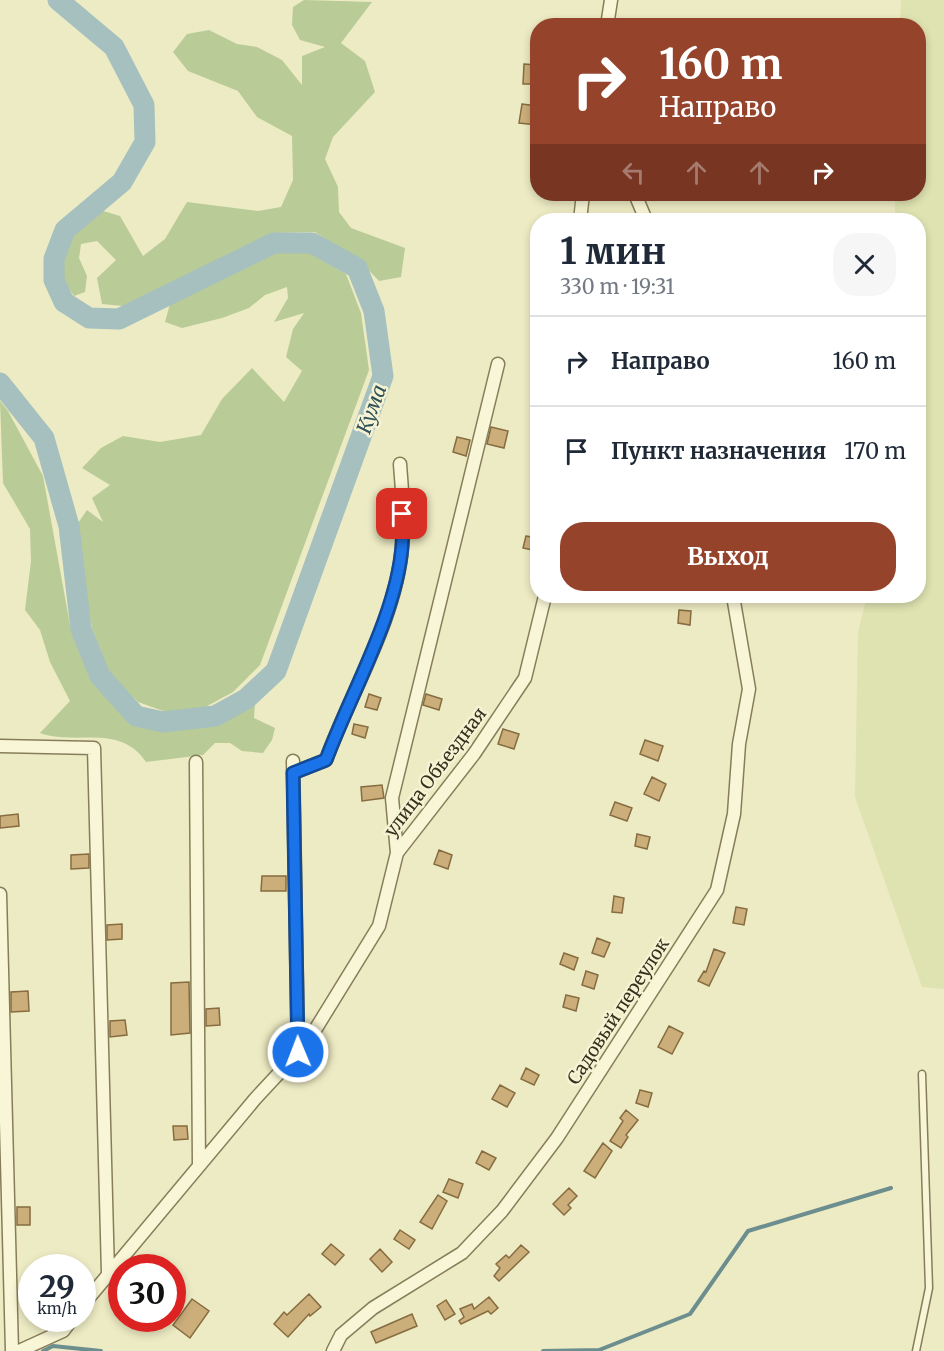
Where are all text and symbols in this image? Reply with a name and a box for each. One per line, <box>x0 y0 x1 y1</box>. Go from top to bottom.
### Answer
text: 160 m <box>659 38 783 90</box>
icon: right <box>560 42 638 120</box>
text: Направо <box>659 90 776 124</box>
icon: left <box>617 156 650 189</box>
icon: ahead <box>680 156 713 189</box>
icon: ahead <box>743 156 776 189</box>
icon: right <box>806 156 839 189</box>
text: 1 мин <box>560 229 666 274</box>
button: close <box>833 233 896 296</box>
text: 330 m · 19:31 <box>560 274 675 299</box>
icon: right <box>560 345 593 378</box>
text: Направо <box>611 347 710 375</box>
text: 160 m <box>832 347 896 375</box>
water label: Кума <box>351 381 391 437</box>
icon: arrive <box>560 435 593 468</box>
text: Пункт назначения <box>611 437 826 465</box>
text: 170 m <box>844 437 906 465</box>
pin <box>376 488 427 539</box>
icon: arrive <box>385 497 418 530</box>
button: Выход <box>560 522 896 591</box>
street label: улица Обьездная <box>379 702 491 841</box>
street label: Садовый переулок <box>562 933 674 1089</box>
position arrow <box>266 1020 330 1084</box>
speed limit sign: 30 <box>108 1254 186 1332</box>
text: 29 <box>39 1267 75 1305</box>
text: km/h <box>37 1299 77 1318</box>

